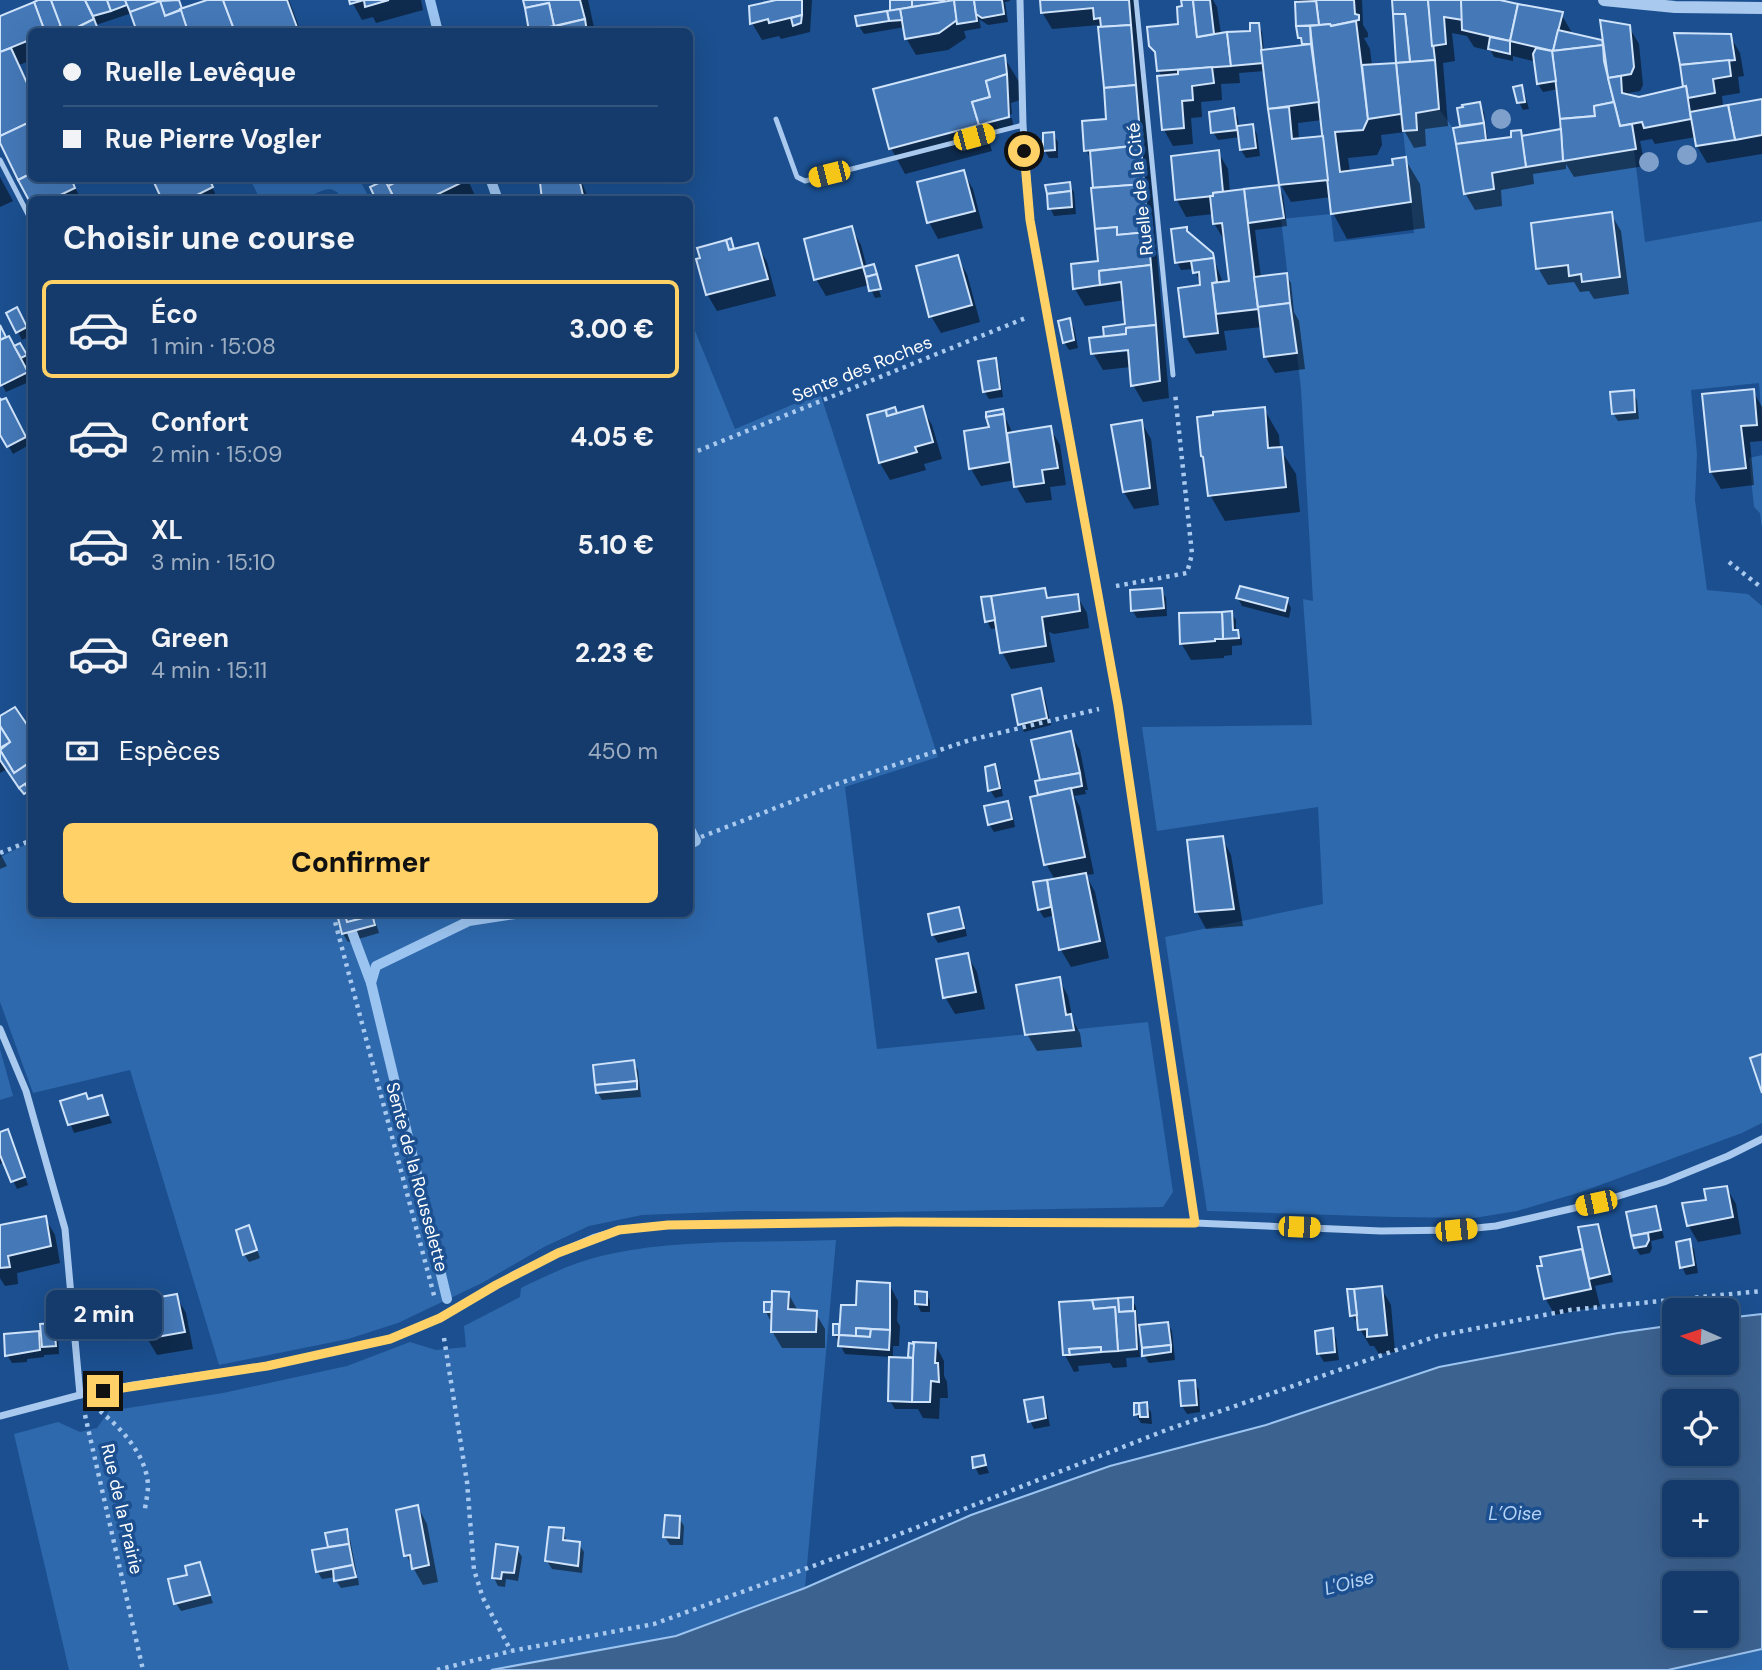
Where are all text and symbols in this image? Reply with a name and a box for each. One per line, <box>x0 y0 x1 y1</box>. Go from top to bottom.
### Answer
text: Ruelle Levêque <box>105 55 296 89</box>
car <box>951 121 998 153</box>
street label: Ruelle de la Cité <box>1121 121 1159 257</box>
text: Rue Pierre Vogler <box>105 122 321 156</box>
route start <box>1008 135 1040 167</box>
car <box>807 159 852 189</box>
text: Choisir une course <box>63 217 355 259</box>
text: Éco <box>151 297 198 331</box>
icon: car <box>67 298 130 361</box>
text: 3.00 € <box>569 312 654 346</box>
street label: Sente des Roches <box>788 330 936 408</box>
text: 1 min · 15:08 <box>151 331 276 361</box>
text: Confort <box>151 405 249 439</box>
icon: car <box>67 406 130 469</box>
text: 4.05 € <box>570 420 654 454</box>
text: 2 min · 15:09 <box>151 439 282 469</box>
text: XL <box>151 513 183 547</box>
icon: car <box>67 514 130 577</box>
text: 5.10 € <box>577 528 654 562</box>
text: 3 min · 15:10 <box>151 547 275 577</box>
text: Green <box>151 621 229 655</box>
icon: car <box>67 622 130 685</box>
text: 2.23 € <box>575 636 654 670</box>
text: 4 min · 15:11 <box>151 655 267 685</box>
icon: cash <box>63 732 101 770</box>
text: Espèces <box>119 734 220 768</box>
text: 450 m <box>588 736 658 766</box>
button: Confirmer <box>63 823 658 903</box>
street label: Sente de la Rousselette <box>380 1080 454 1274</box>
car <box>1574 1188 1619 1218</box>
car <box>1278 1216 1321 1238</box>
car <box>1435 1217 1478 1243</box>
callout: 2 min <box>45 1290 161 1338</box>
north arrow <box>1662 1298 1740 1376</box>
map controls <box>1662 1298 1739 1648</box>
text: 2 min <box>73 1299 135 1329</box>
route end <box>87 1375 119 1407</box>
button: locate <box>1662 1389 1739 1466</box>
street label: Rue de la Prairie <box>95 1441 149 1577</box>
button: + <box>1662 1480 1739 1557</box>
water label: L’Oise <box>1488 1501 1542 1526</box>
water label: L'Oise <box>1321 1564 1377 1601</box>
button: − <box>1662 1571 1739 1648</box>

